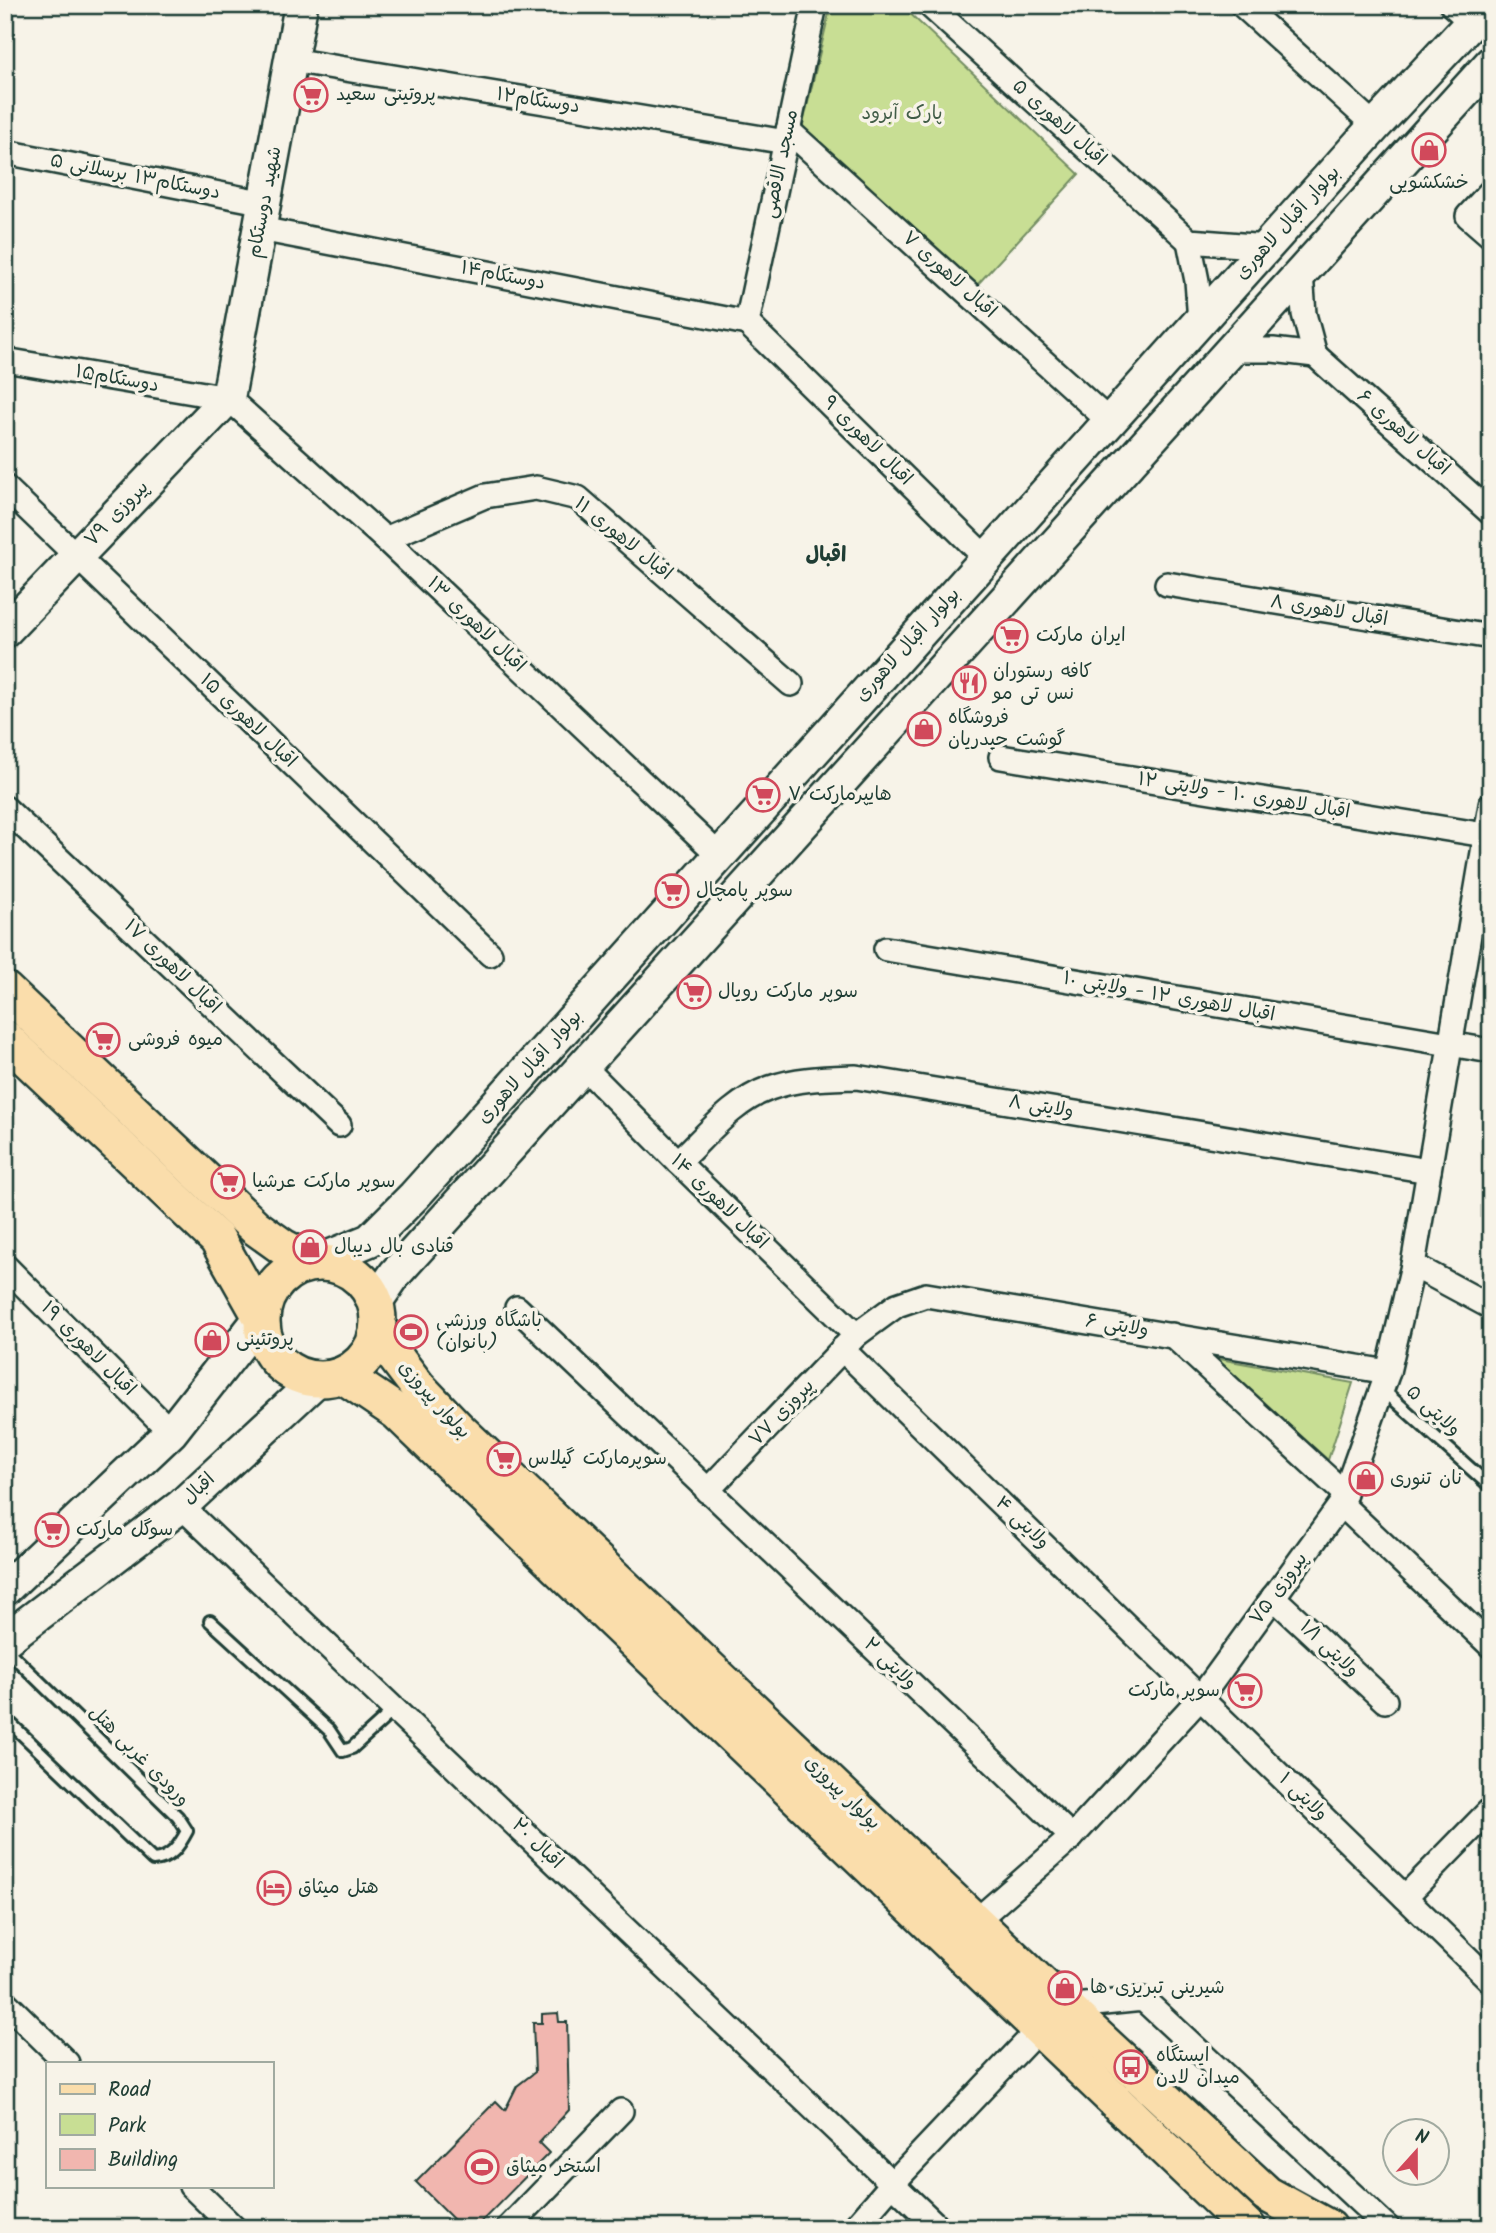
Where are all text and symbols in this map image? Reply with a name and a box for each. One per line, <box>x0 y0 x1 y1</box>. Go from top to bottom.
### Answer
street label: اقبال لاهوری ۵ <box>1005 72 1113 174</box>
supermarket icon: پروتینی سعید <box>292 76 330 114</box>
place label: پروتینی سعید <box>336 80 436 110</box>
street label: دوستکام۱۲ <box>494 80 582 122</box>
park label: پارک آبرود <box>861 99 943 129</box>
street label: مسجد الاقصی <box>755 107 807 221</box>
shop icon: خشکشویی <box>1410 131 1448 169</box>
street label: شهید دوستکام <box>239 144 291 260</box>
street label: دوستکام۱۳ برسلانی ۵ <box>47 146 223 208</box>
street label: بولوار اقبال لاهوری <box>1228 159 1348 287</box>
place label: خشکشویی <box>1389 168 1469 198</box>
street label: اقبال لاهوری ۷ <box>895 224 1003 326</box>
street label: دوستکام۱۴ <box>458 253 548 299</box>
street label: دوستکام۱۵ <box>73 357 161 401</box>
street label: اقبال لاهوری ۶ <box>1349 383 1457 483</box>
street label: اقبال لاهوری ۹ <box>815 389 919 493</box>
street label: پیروزی ۷۹ <box>78 474 156 554</box>
street label: اقبال لاهوری ۱۱ <box>567 490 679 588</box>
district label: اقبال <box>806 539 846 572</box>
street label: اقبال لاهوری ۱۳ <box>420 570 532 680</box>
street label: بولوار اقبال لاهوری <box>848 581 968 709</box>
street label: اقبال لاهوری ۸ <box>1268 587 1390 635</box>
supermarket icon: ایران مارکت <box>992 617 1030 655</box>
place label: ایران مارکت <box>1036 621 1126 651</box>
place label: كافه رستوران نس تى مو <box>991 657 1092 709</box>
restaurant icon: كافه رستوران نس تى مو <box>950 664 988 702</box>
street label: اقبال لاهوری ۱۵ <box>192 667 304 775</box>
place label: فروشگاه گوشت حیدریان <box>948 703 1065 755</box>
shop icon: فروشگاه گوشت حیدریان <box>905 710 943 748</box>
street label: اقبال لاهوری ۱۰ - ولایتی ۱۲ <box>1136 764 1352 828</box>
supermarket icon: هایپرمارکت ۷ <box>744 776 782 814</box>
place label: هایپرمارکت ۷ <box>788 780 892 810</box>
supermarket icon: سوپر‌ پامچال <box>653 872 691 910</box>
place label: سوپر‌ پامچال <box>696 876 793 906</box>
street label: اقبال لاهوری ۱۷ <box>116 912 228 1022</box>
street label: اقبال لاهوری ۱۲ - ولایتی ۱۰ <box>1061 964 1277 1030</box>
supermarket icon: سوپر مارکت رویال <box>675 973 713 1011</box>
place label: سوپر مارکت رویال <box>718 977 858 1007</box>
street label: بولوار اقبال لاهوری <box>470 1003 590 1131</box>
supermarket icon: میوه فروشی <box>84 1021 122 1059</box>
place label: میوه فروشی <box>128 1025 223 1055</box>
street label: ولایتی ۸ <box>1006 1087 1076 1127</box>
street label: اقبال لاهوری ۱۴ <box>663 1147 775 1257</box>
supermarket icon: سوپر مارکت عرشیا <box>209 1163 247 1201</box>
place label: سوپر مارکت عرشیا <box>252 1167 395 1197</box>
shop icon: قنادی بال دیبال <box>291 1228 329 1266</box>
place label: قنادی بال دیبال <box>334 1232 454 1262</box>
street label: اقبال لاهوری ۱۹ <box>33 1294 143 1404</box>
place label: باشگاه ورزشی (بانوان) <box>436 1306 542 1358</box>
street label: ولایتی ۶ <box>1083 1306 1151 1346</box>
sports icon: باشگاه ورزشی (بانوان) <box>392 1313 430 1351</box>
shop icon: پروتئینی <box>193 1321 231 1359</box>
place label: پروتئینی <box>236 1325 294 1355</box>
street label: بولوار پیروزی <box>390 1354 478 1446</box>
street label: پیروزی ۷۷ <box>742 1372 822 1454</box>
street label: ولایتی ۵ <box>1399 1378 1467 1444</box>
supermarket icon: سوپرمارکت گیلاس <box>485 1440 523 1478</box>
place label: سوپرمارکت گیلاس <box>528 1444 667 1474</box>
shop icon: نان تنوری <box>1347 1460 1385 1498</box>
place label: نان تنوری <box>1390 1464 1462 1494</box>
street label: اقبال <box>176 1466 222 1512</box>
street label: ولایتی ۴ <box>988 1489 1056 1557</box>
supermarket icon: سوگل مارکت <box>33 1511 71 1549</box>
place label: سوگل مارکت <box>76 1515 173 1545</box>
street label: پیروزی ۷۵ <box>1242 1546 1316 1632</box>
street label: ولایتی ۱/۱ <box>1292 1613 1366 1685</box>
street label: ولایتی ۲ <box>856 1631 924 1697</box>
supermarket icon: سوپر مارکت <box>1226 1672 1264 1710</box>
place label: سوپر مارکت <box>1128 1676 1220 1706</box>
street label: ورودی غربی هتل <box>81 1698 197 1814</box>
street label: بولوار پیروزی <box>797 1749 887 1837</box>
street label: ولایتی ۱ <box>1271 1766 1335 1828</box>
street label: اقبال ۲۰ <box>504 1811 570 1877</box>
hotel icon: هتل میثاق <box>255 1869 293 1907</box>
place label: هتل میثاق <box>298 1873 379 1903</box>
shop icon: شیرینی تبریزی ها <box>1046 1969 1084 2007</box>
place label: شیرینی تبریزی ها <box>1090 1973 1225 2003</box>
place label: ایستگاه میدان لادن <box>1156 2041 1240 2093</box>
bus stop icon: ایستگاه میدان لادن <box>1112 2048 1150 2086</box>
legend <box>46 2062 273 2188</box>
text: Road <box>108 2074 151 2107</box>
text: Park <box>108 2110 146 2143</box>
north arrow <box>1380 2118 1450 2188</box>
text: N <box>1410 2122 1432 2154</box>
text: Building <box>108 2144 178 2177</box>
sports icon: استخر میثاق <box>463 2148 501 2186</box>
place label: استخر میثاق <box>506 2152 601 2182</box>

